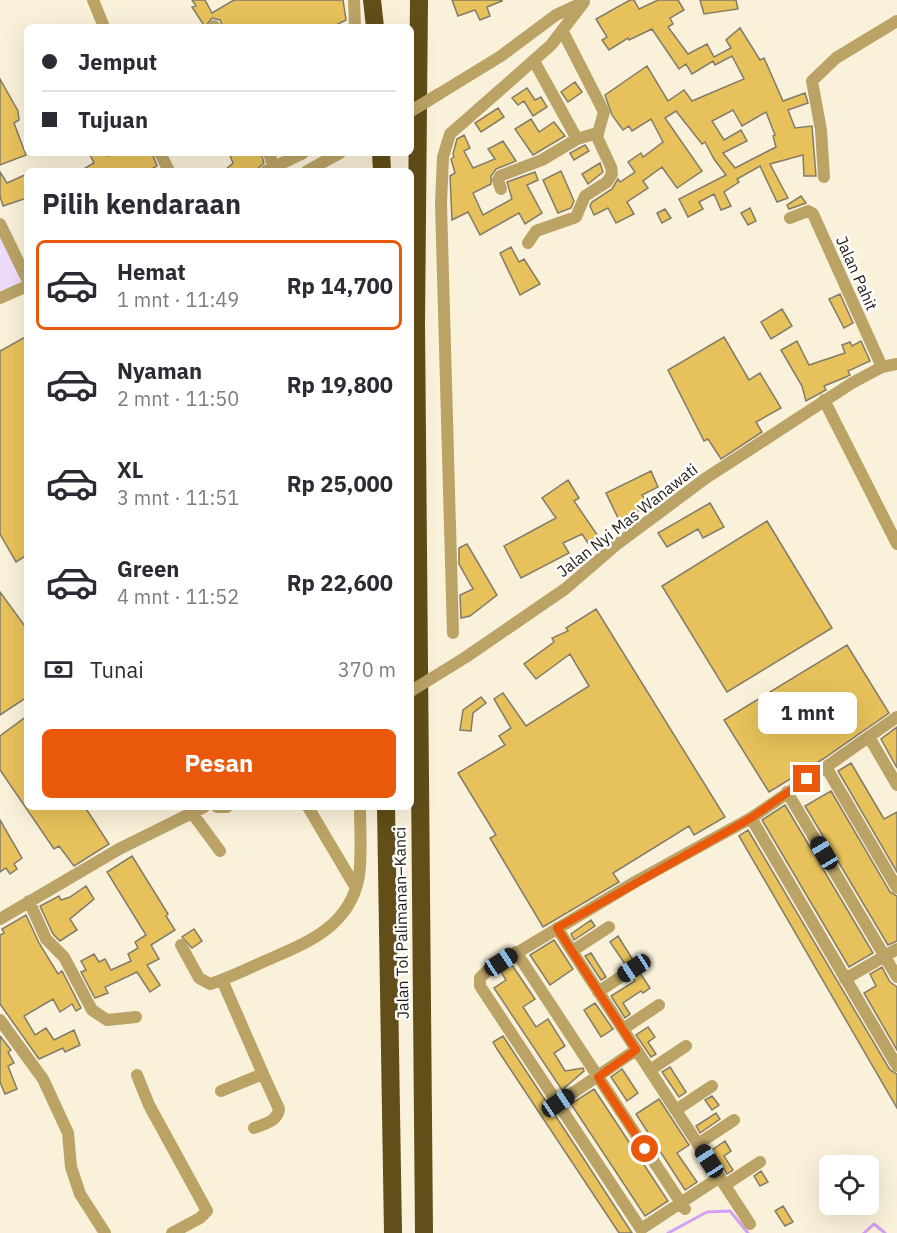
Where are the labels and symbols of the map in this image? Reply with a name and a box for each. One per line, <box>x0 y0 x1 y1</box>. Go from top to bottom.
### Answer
street label: Jalan Pahit <box>832 233 882 313</box>
street label: Jalan Nyi Mas Wanawati <box>553 459 701 581</box>
callout: 1 mnt <box>758 692 856 734</box>
route end <box>793 765 820 792</box>
street label: Jalan Tol Palimanan–Kanci <box>389 827 413 1019</box>
car <box>807 833 841 873</box>
car <box>481 945 521 979</box>
car <box>614 951 654 985</box>
car <box>538 1085 578 1121</box>
route start <box>631 1135 658 1162</box>
car <box>692 1141 726 1181</box>

